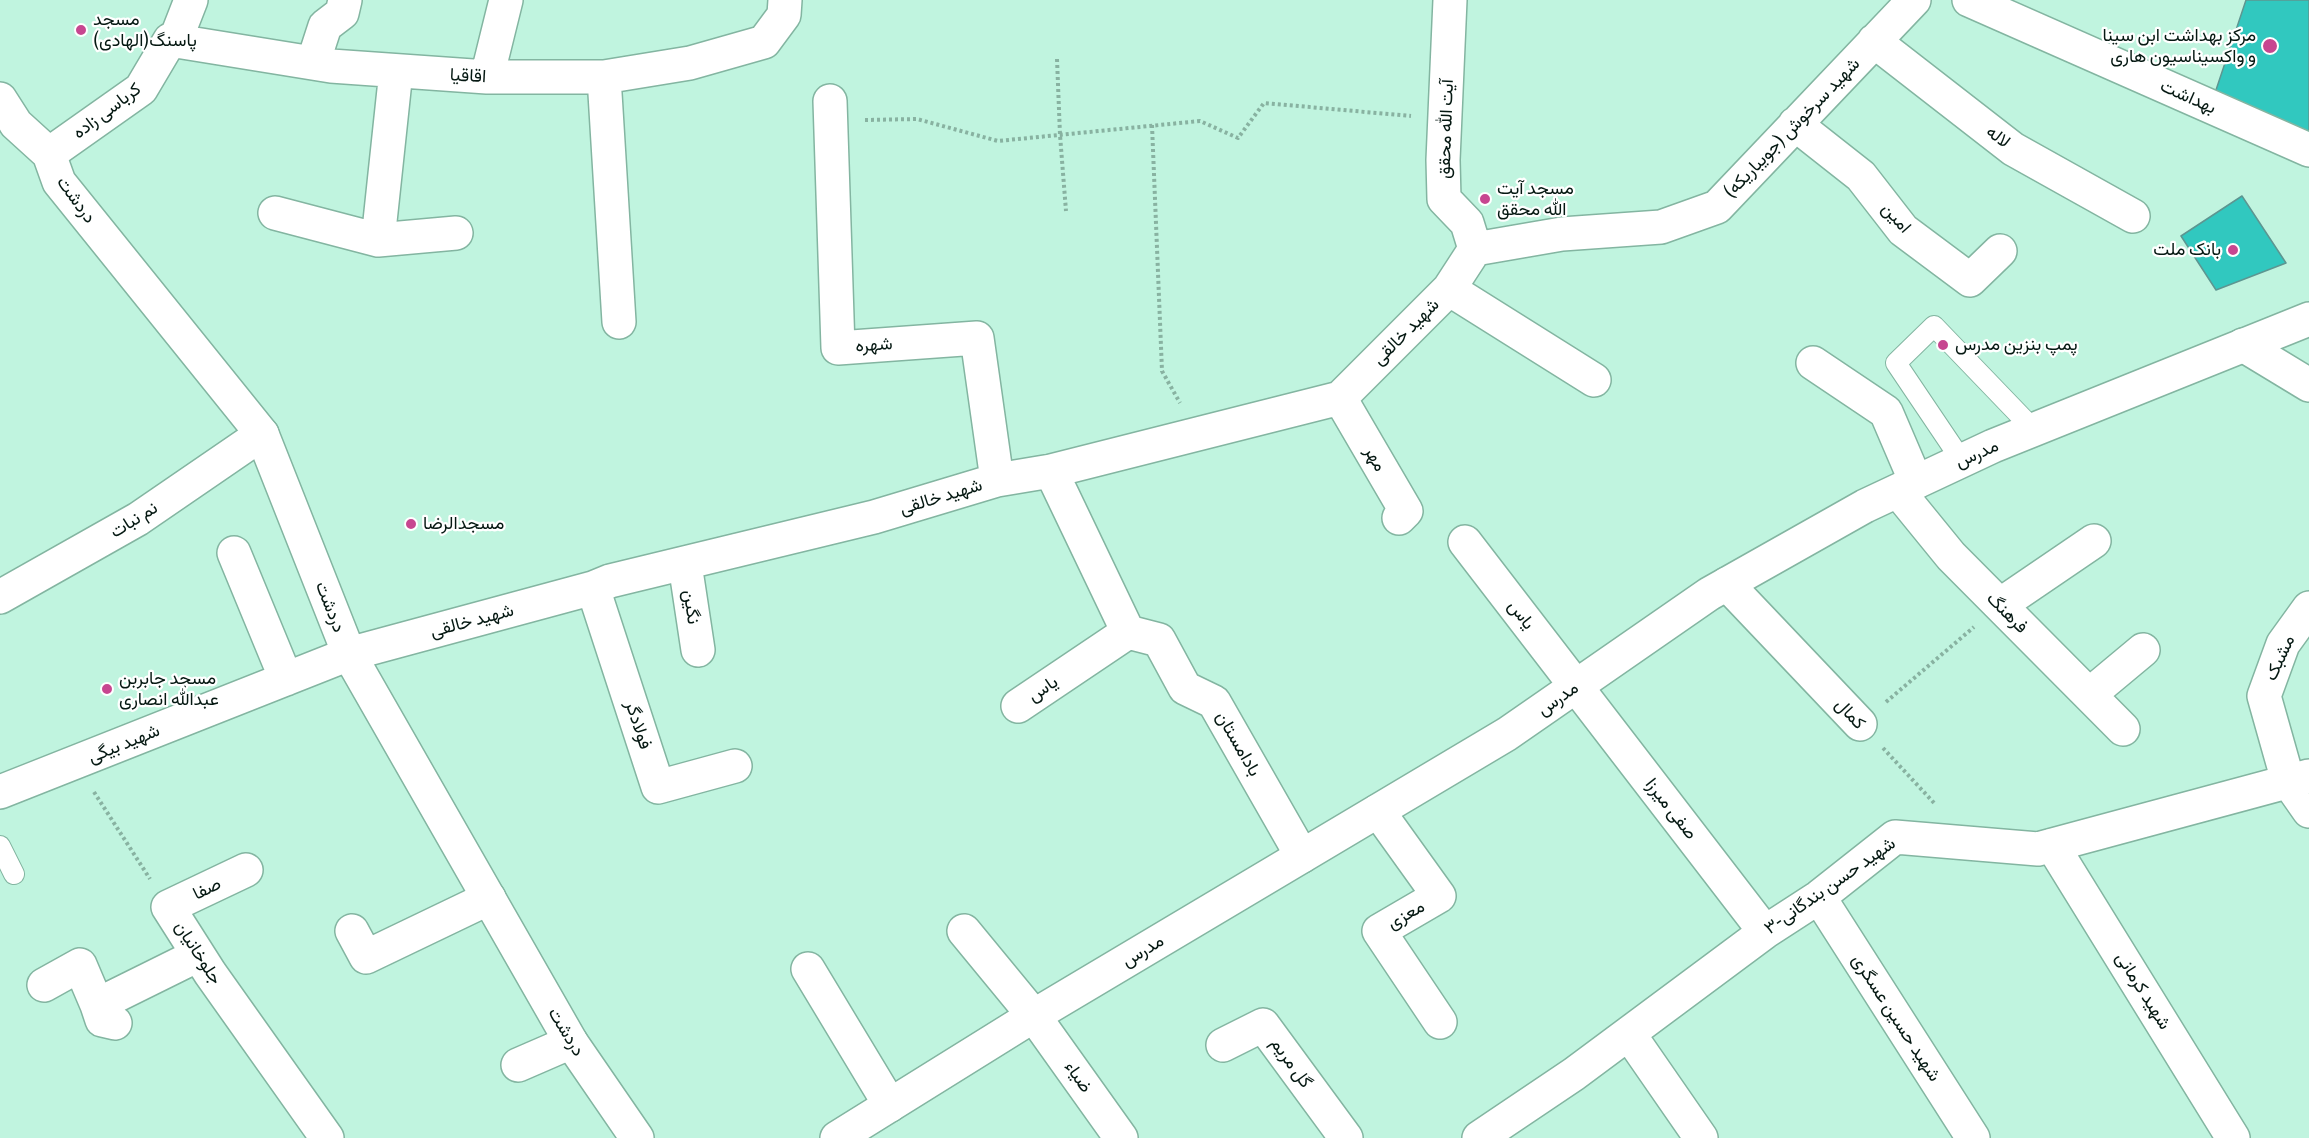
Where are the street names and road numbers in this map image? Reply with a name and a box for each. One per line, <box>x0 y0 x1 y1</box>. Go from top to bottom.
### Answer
street label: شهید سرخوش (جویباریکه) <box>1719 53 1865 203</box>
street label: اقاقیا <box>449 64 487 88</box>
street label: بهداشت <box>2157 75 2219 119</box>
street label: کرباسی زاده <box>69 78 145 144</box>
street label: آیت الله محقق <box>1433 79 1459 179</box>
street label: لاله <box>1982 121 2014 153</box>
street label: دردشت <box>52 172 100 228</box>
street label: امین <box>1877 198 1915 238</box>
street label: شهید خالقی <box>1368 294 1444 370</box>
street label: شهره <box>855 333 893 357</box>
street label: مدرس <box>1952 435 2002 473</box>
street label: مهر <box>1359 443 1391 475</box>
street label: شهید خالقی <box>897 474 985 520</box>
street label: نم نبات <box>106 497 162 543</box>
street label: دردشت <box>310 578 350 636</box>
street label: نگین <box>678 588 704 626</box>
street label: فرهنگ <box>1982 588 2032 638</box>
street label: یاس <box>1503 596 1539 634</box>
street label: شهید خالقی <box>428 600 516 642</box>
street label: مشبک <box>2260 632 2300 684</box>
street label: یاس <box>1024 671 1062 707</box>
street label: مدرس <box>1533 677 1583 721</box>
street label: کمال <box>1830 694 1870 734</box>
street label: فولادگر <box>620 698 656 752</box>
street label: بادامستان <box>1211 708 1265 780</box>
street label: شهید بیگی <box>85 720 163 768</box>
street label: صفی میرزا <box>1640 774 1702 844</box>
street label: ۳-شهید حسن بندگانی <box>1760 833 1900 939</box>
street label: صفا <box>189 873 225 905</box>
street label: معزی <box>1383 896 1429 934</box>
street label: جلوخانیان <box>170 917 226 989</box>
street label: مدرس <box>1118 930 1168 972</box>
street label: شهید کرمانی <box>2111 948 2175 1034</box>
street label: شهید حسین عسگری <box>1847 950 1945 1086</box>
street label: دردشت <box>543 1004 589 1060</box>
street label: گل مریم <box>1265 1034 1317 1092</box>
street label: ضیاء <box>1060 1057 1096 1097</box>

